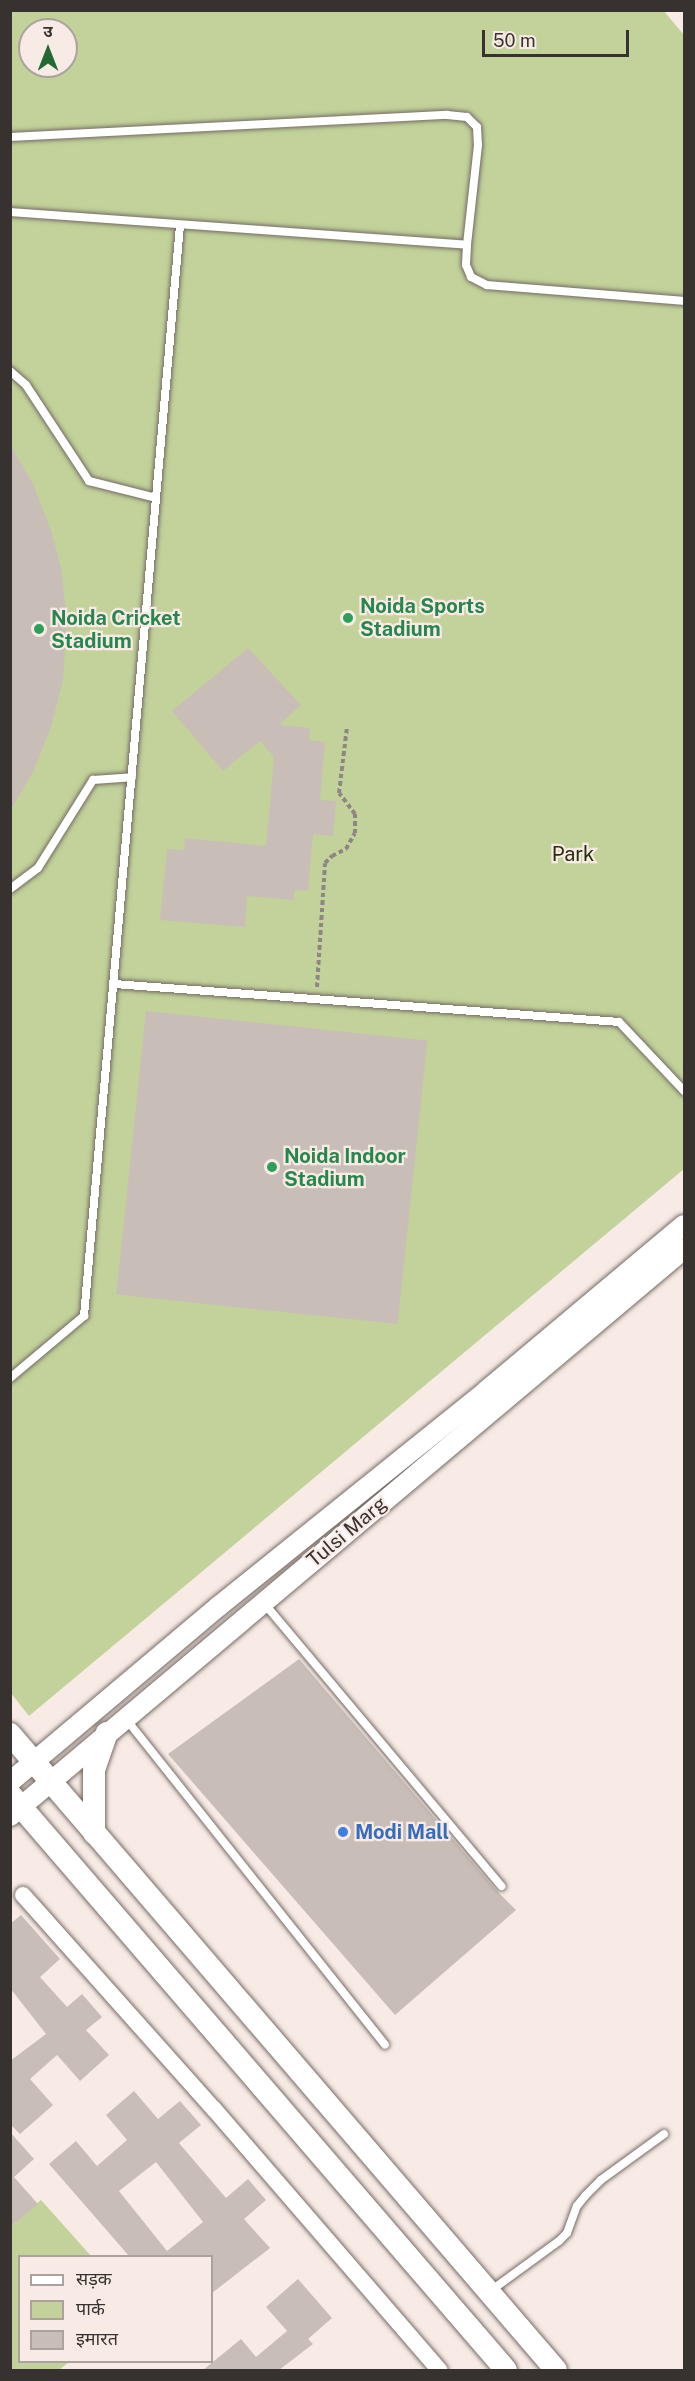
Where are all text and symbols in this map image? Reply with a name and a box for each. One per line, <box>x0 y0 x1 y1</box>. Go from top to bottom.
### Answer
north arrow <box>18 18 78 78</box>
scale bar <box>485 18 632 56</box>
text: उ <box>43 22 53 41</box>
text: 50 m <box>493 30 536 51</box>
place label: Noida Sports Stadium <box>360 594 485 641</box>
place label: Noida Cricket Stadium <box>51 606 181 653</box>
marker: Noida Sports Stadium <box>341 611 355 625</box>
marker: Noida Cricket Stadium <box>32 622 46 636</box>
park label: Park <box>552 842 594 866</box>
place label: Noida Indoor Stadium <box>284 1144 406 1191</box>
marker: Noida Indoor Stadium <box>265 1160 279 1174</box>
street label: Tulsi Marg <box>302 1492 392 1572</box>
place label: Modi Mall <box>355 1820 449 1844</box>
marker: Modi Mall <box>336 1825 350 1839</box>
legend <box>18 2255 213 2363</box>
text: सड़क <box>76 2268 112 2289</box>
text: पार्क <box>76 2298 105 2319</box>
text: इमारत <box>76 2328 118 2349</box>

